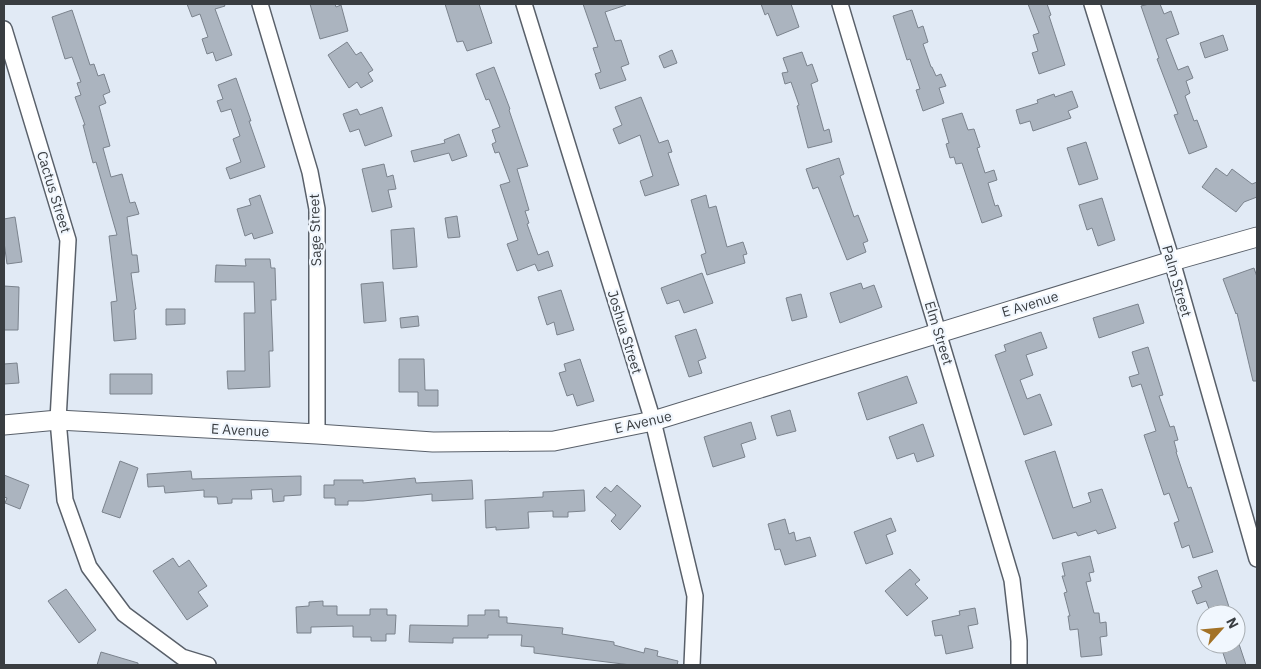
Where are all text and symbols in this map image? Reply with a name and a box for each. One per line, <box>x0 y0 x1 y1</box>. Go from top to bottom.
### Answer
street label: Cactus Street <box>33 149 75 235</box>
street label: Sage Street <box>305 193 325 266</box>
street label: Palm Street <box>1158 243 1196 319</box>
street label: E Avenue <box>1000 287 1061 321</box>
street label: Joshua Street <box>604 288 646 376</box>
street label: Elm Street <box>921 299 957 367</box>
street label: E Avenue <box>613 407 674 437</box>
street label: E Avenue <box>210 419 270 441</box>
north arrow <box>1196 604 1246 654</box>
text: N <box>1222 614 1243 632</box>

